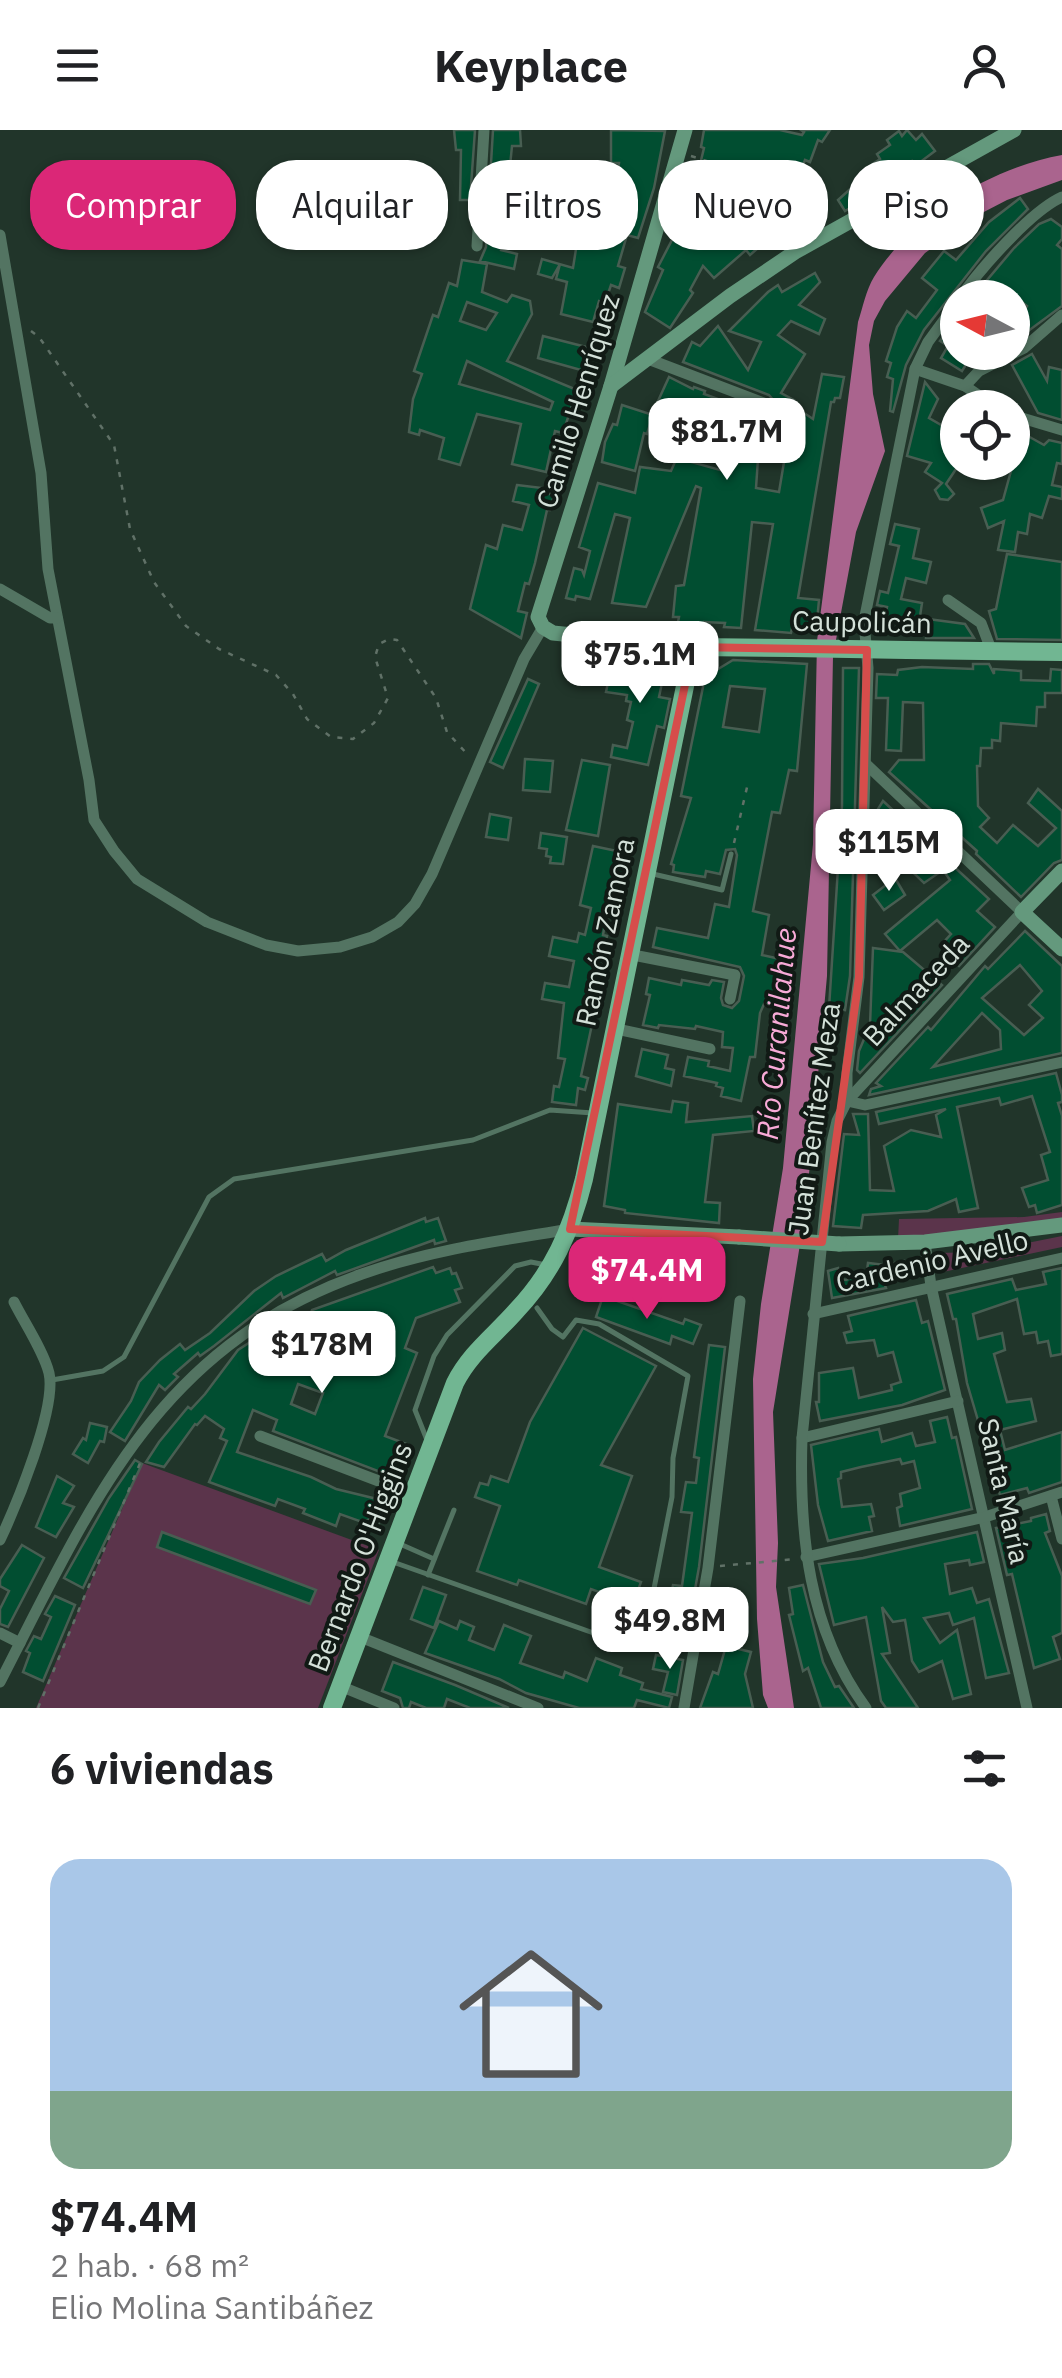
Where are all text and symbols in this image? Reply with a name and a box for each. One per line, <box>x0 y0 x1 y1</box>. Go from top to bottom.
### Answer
text: Keyplace <box>434 36 628 94</box>
icon: menu <box>50 38 105 93</box>
icon: person <box>957 38 1012 93</box>
chip: Comprar <box>30 160 236 250</box>
chip: Alquilar <box>256 160 448 250</box>
chip: Filtros <box>468 160 638 250</box>
chip: Nuevo <box>658 160 828 250</box>
chip: Piso <box>848 160 984 250</box>
north arrow <box>940 280 1030 370</box>
map controls <box>940 280 1030 480</box>
street label: Camilo Henríquez <box>527 289 628 513</box>
button: locate <box>940 390 1030 480</box>
pin: $81.7M <box>646 398 808 483</box>
text: $81.7M <box>671 409 783 451</box>
street label: Caupolicán <box>792 602 932 641</box>
pin: $75.1M <box>559 621 721 706</box>
text: $75.1M <box>584 632 696 674</box>
pin: $115M <box>819 809 959 894</box>
text: $115M <box>837 820 941 862</box>
street label: Ramón Zamora <box>566 834 643 1029</box>
water label: Río Curanilahue <box>747 926 804 1142</box>
street label: Balmaceda <box>854 926 977 1054</box>
street label: Juan Benítez Meza <box>779 1000 848 1238</box>
street label: Cardenio Avello <box>832 1220 1032 1301</box>
pin: $74.4M <box>566 1237 728 1322</box>
text: $74.4M <box>591 1248 703 1290</box>
pin: $178M <box>252 1311 392 1396</box>
text: $178M <box>270 1322 374 1364</box>
street label: Santa María <box>970 1414 1039 1567</box>
street label: Bernardo O'Higgins <box>299 1437 420 1677</box>
pin: $49.8M <box>589 1587 751 1672</box>
text: $49.8M <box>614 1598 726 1640</box>
text: 6 viviendas <box>50 1741 274 1796</box>
icon: filters <box>957 1741 1012 1796</box>
icon: home <box>441 1924 621 2104</box>
text: $74.4M <box>50 2189 198 2244</box>
text: 2 hab. · 68 m² <box>50 2244 249 2286</box>
text: Elio Molina Santibáñez <box>50 2286 373 2328</box>

